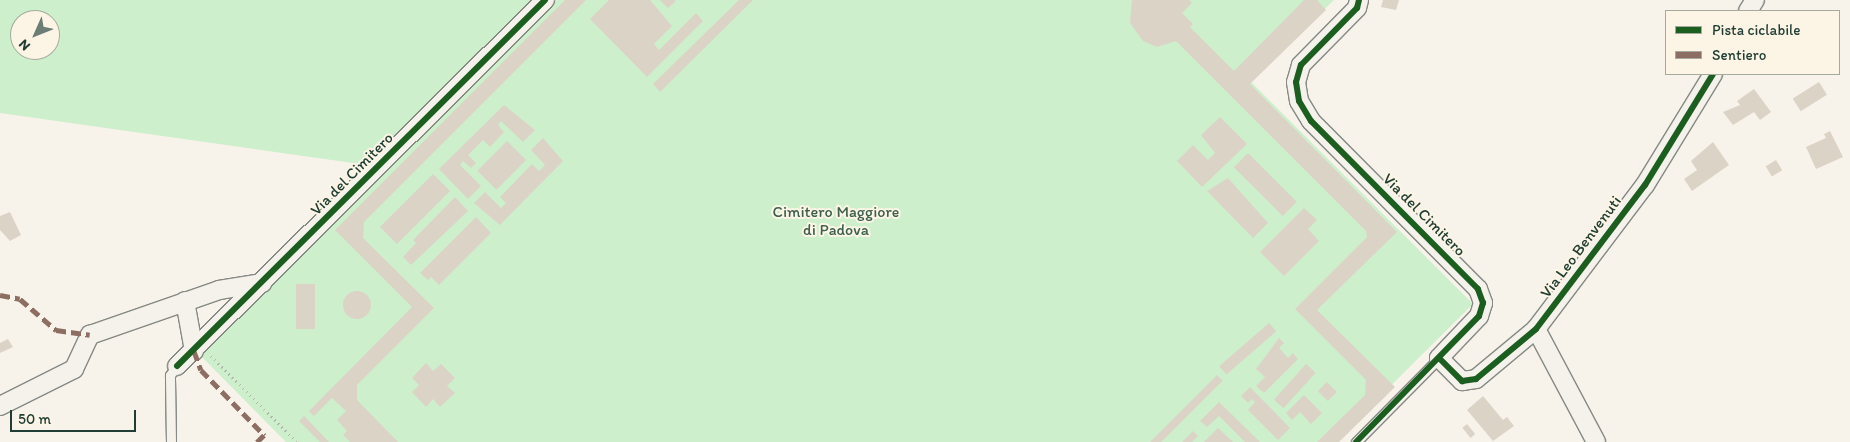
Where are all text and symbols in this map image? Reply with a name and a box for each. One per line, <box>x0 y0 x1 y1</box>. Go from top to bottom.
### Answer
north arrow <box>10 10 60 60</box>
legend <box>1665 10 1840 75</box>
text: Pista ciclabile <box>1712 21 1801 39</box>
text: N <box>15 36 34 54</box>
text: Sentiero <box>1712 46 1766 64</box>
street label: Via del Cimitero <box>306 128 398 220</box>
street label: Via del Cimitero <box>1378 169 1470 261</box>
street label: Via Leo Benvenuti <box>1536 192 1626 302</box>
park label: Cimitero Maggiore di Padova <box>772 202 900 240</box>
scale bar <box>12 400 139 432</box>
text: 50 m <box>18 410 51 428</box>

